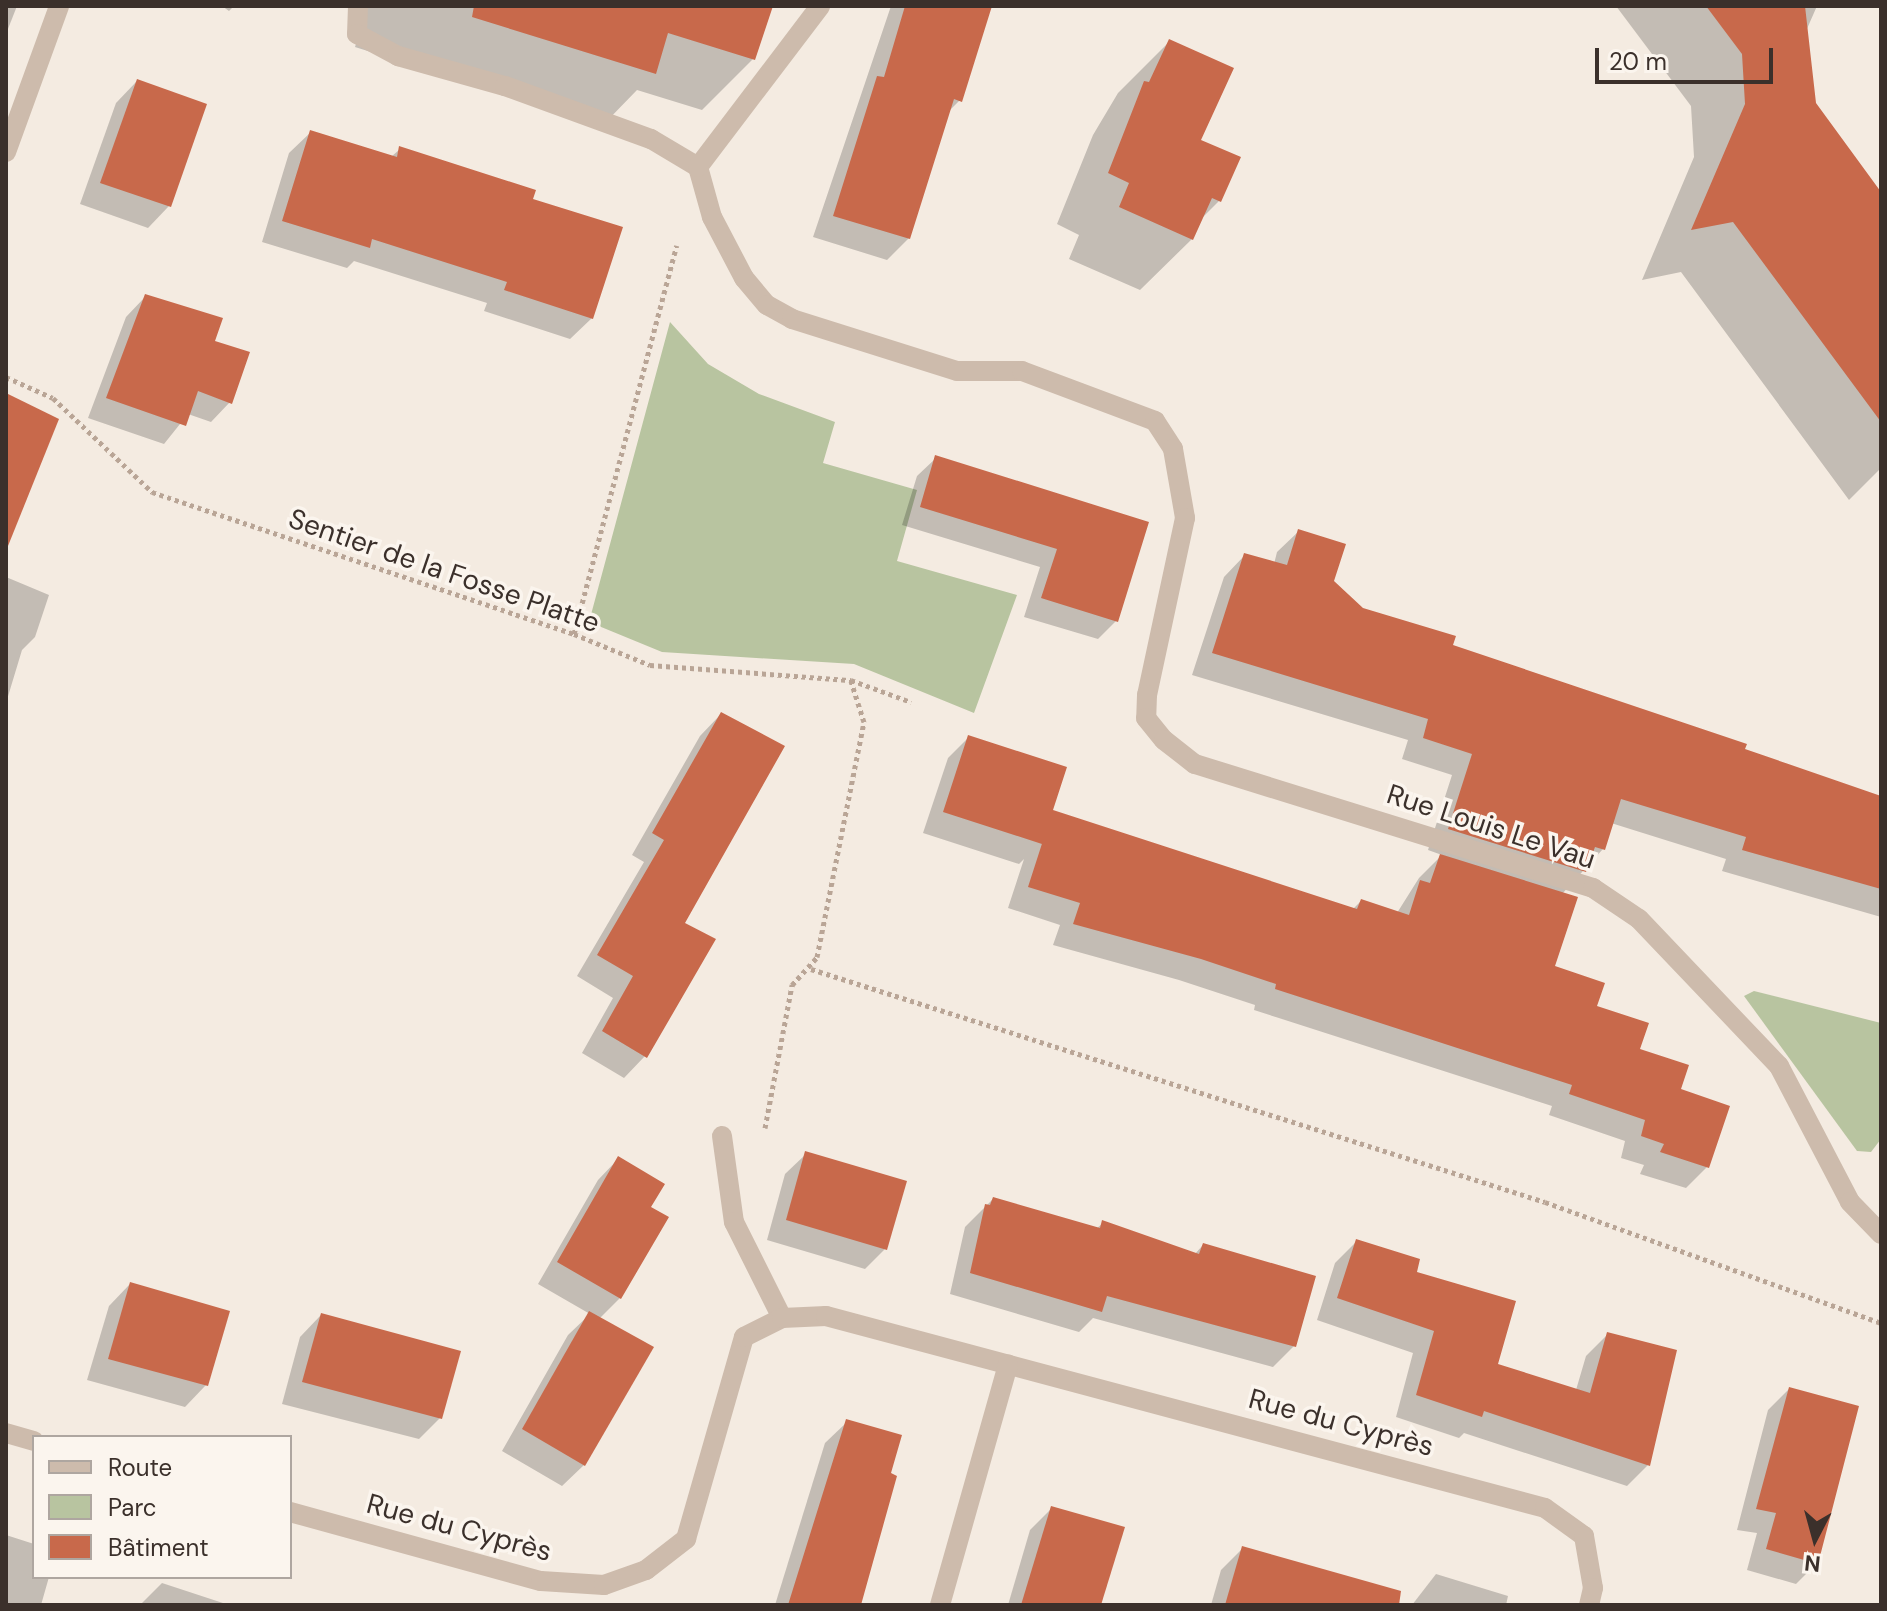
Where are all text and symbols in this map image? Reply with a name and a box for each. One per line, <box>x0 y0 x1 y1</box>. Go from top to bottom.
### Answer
scale bar <box>1599 32 1777 82</box>
text: 20 m <box>1609 46 1667 77</box>
street label: Sentier de la Fosse Platte <box>284 502 604 640</box>
street label: Rue Louis Le Vau <box>1383 777 1599 877</box>
street label: Rue du Cyprès <box>1245 1382 1437 1464</box>
legend <box>32 1435 292 1579</box>
text: Route <box>108 1452 172 1483</box>
street label: Rue du Cyprès <box>363 1487 555 1569</box>
text: Parc <box>108 1492 157 1523</box>
north arrow <box>1775 1499 1855 1579</box>
text: Bâtiment <box>108 1532 209 1563</box>
text: N <box>1803 1548 1822 1579</box>

